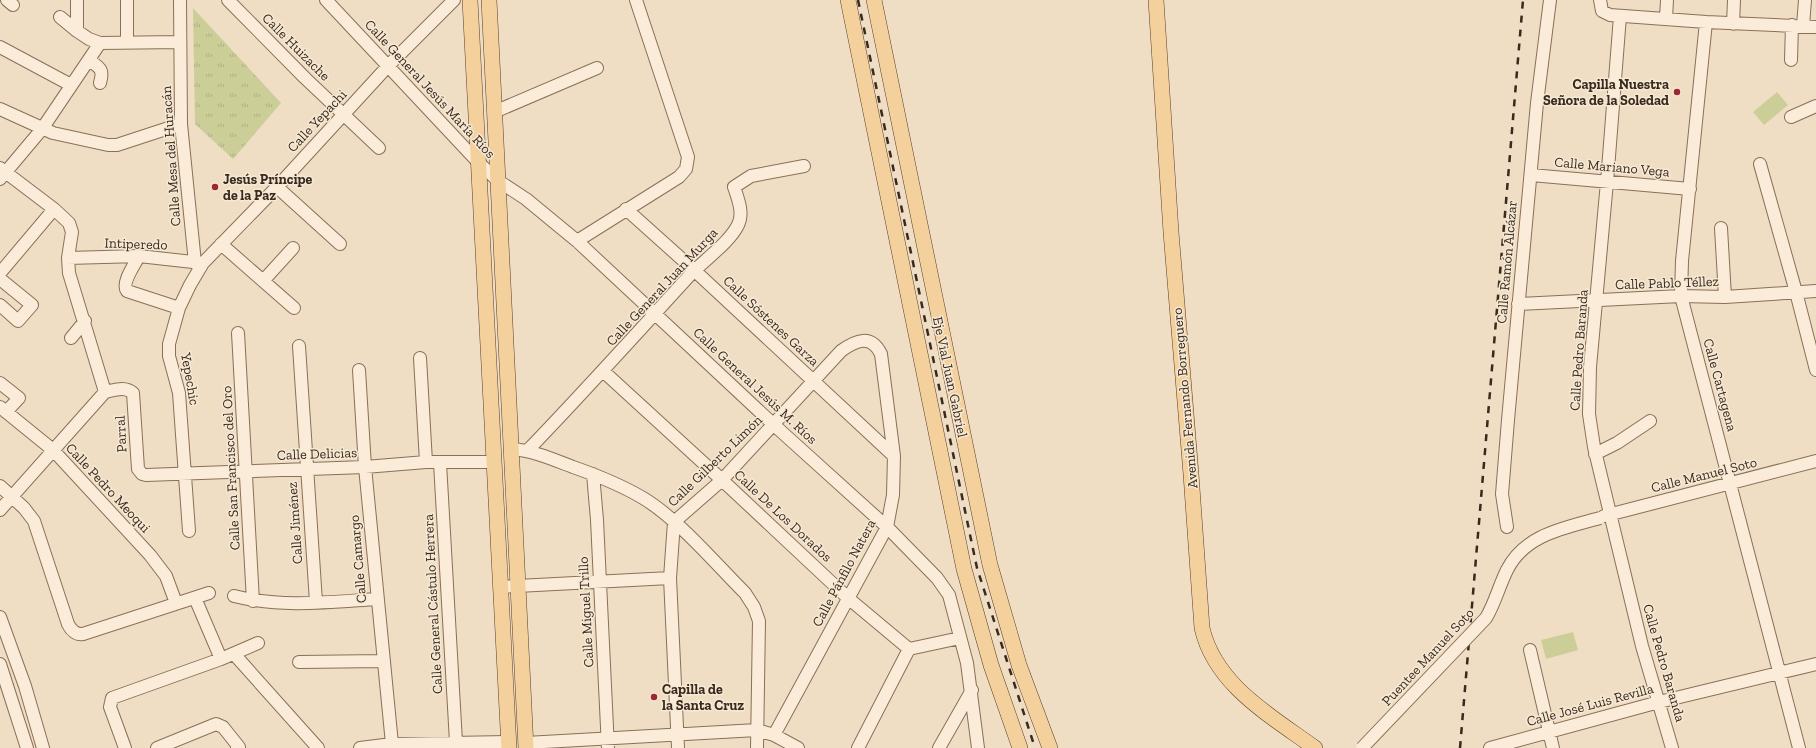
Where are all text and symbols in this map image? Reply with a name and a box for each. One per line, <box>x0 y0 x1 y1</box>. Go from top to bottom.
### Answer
street label: Calle Huizache <box>258 9 334 85</box>
street label: Calle General Jesús María Ríos <box>361 16 499 162</box>
place label: Capilla Nuestra Señora de la Soledad <box>1543 76 1669 109</box>
street label: Calle Mesa del Huracán <box>158 85 184 227</box>
street label: Calle Yepachi <box>284 86 350 156</box>
marker: Capilla Nuestra Señora de la Soledad <box>1672 87 1682 97</box>
street label: Calle Mariano Vega <box>1554 153 1671 181</box>
place label: Jesús Príncipe de la Paz <box>223 171 313 204</box>
marker: Jesús Príncipe de la Paz <box>210 182 220 192</box>
street label: Calle Ramón Alcázar <box>1493 200 1521 324</box>
street label: Calle General Juan Murga <box>603 224 721 350</box>
street label: Intiperedo <box>104 234 168 254</box>
street label: Calle Sóstenes Garza <box>719 272 823 370</box>
street label: Calle Pablo Téllez <box>1615 273 1720 293</box>
street label: Calle Pedro Baranda <box>1566 289 1592 411</box>
street label: Avenida Fernando Borreguero <box>1169 307 1201 489</box>
street label: Eje Vial Juan Gabriel <box>929 315 971 439</box>
street label: Calle General Jesús M. Ríos <box>689 324 821 448</box>
street label: Calle Cartagena <box>1699 337 1741 434</box>
street label: Yepechic <box>177 350 203 407</box>
street label: Calle San Francisco del Oro <box>218 385 244 551</box>
street label: Calle Gilberto Limón <box>664 412 766 510</box>
street label: Parral <box>112 415 130 453</box>
street label: Calle Pedro Meoqui <box>62 440 154 536</box>
street label: Calle Delicias <box>277 444 357 464</box>
street label: Calle Manuel Soto <box>1649 454 1759 496</box>
street label: Calle De Los Dorados <box>731 466 835 566</box>
street label: Calle Jiménez <box>284 481 306 565</box>
street label: Calle General Cástulo Herrera <box>420 513 446 694</box>
street label: Calle Camargo <box>346 514 370 604</box>
street label: Calle Pánfilo Natera <box>809 516 880 630</box>
street label: Calle Miguel Trillo <box>575 556 597 668</box>
street label: Calle Pedro Baranda <box>1639 602 1689 724</box>
street label: Puentee Manuel Soto <box>1378 605 1478 709</box>
street label: Calle José Luis Revilla <box>1525 680 1655 730</box>
place label: Capilla de la Santa Cruz <box>662 681 745 714</box>
marker: Capilla de la Santa Cruz <box>649 692 659 702</box>

